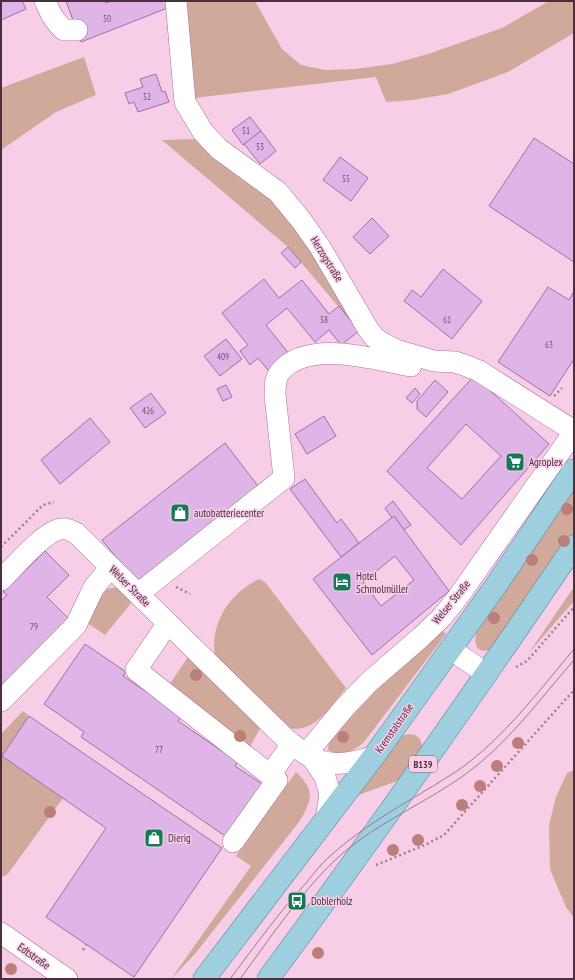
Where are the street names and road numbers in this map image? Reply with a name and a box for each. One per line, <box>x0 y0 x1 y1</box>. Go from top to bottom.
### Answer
street label: Herzogstraße <box>308 234 347 285</box>
street label: Welser Straße <box>106 562 154 610</box>
street label: Welser Straße <box>429 577 473 627</box>
street label: Kremstalstraße <box>372 700 417 756</box>
road number: B139 <box>409 756 437 772</box>
street label: Edtstraße <box>15 940 53 972</box>

